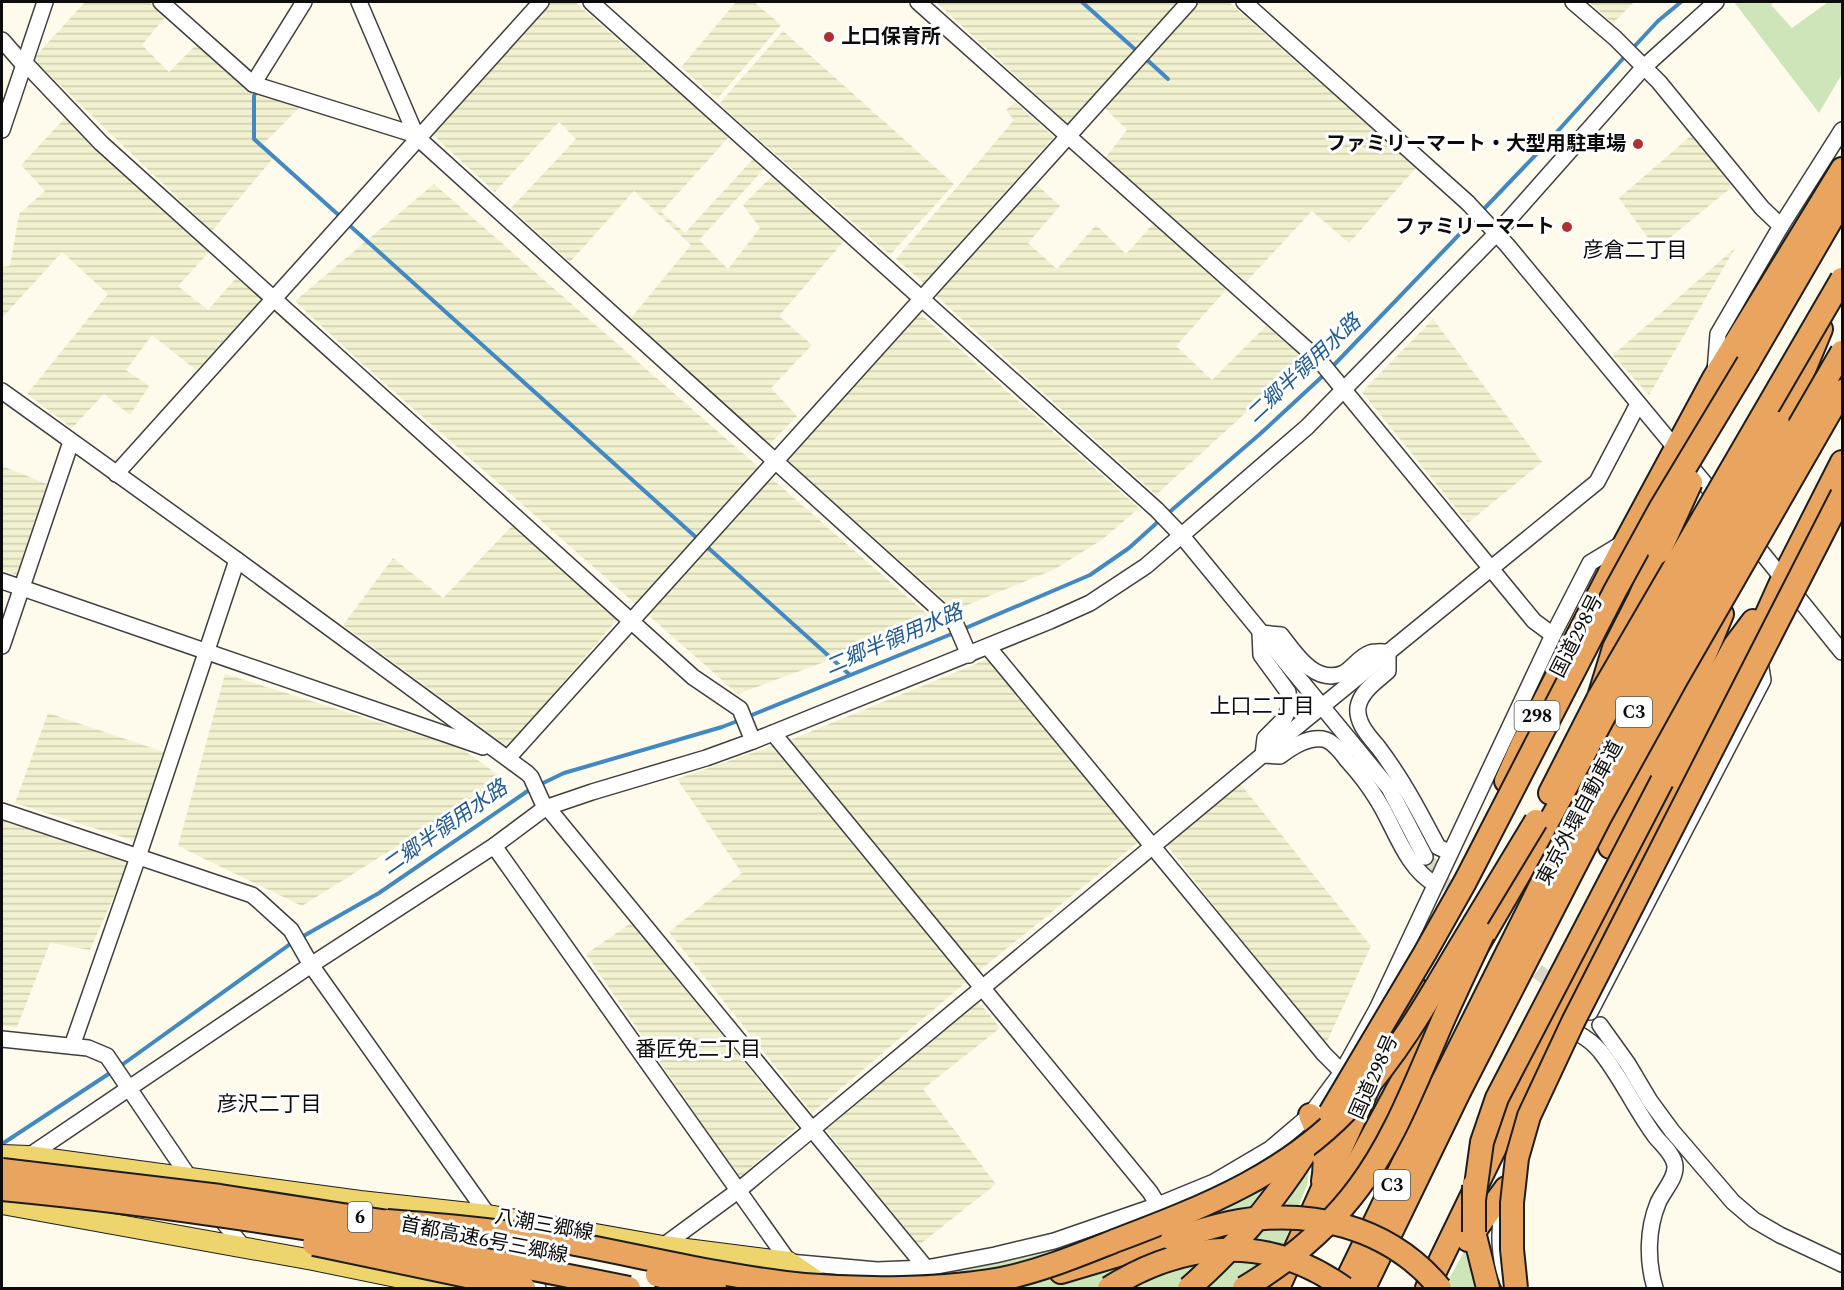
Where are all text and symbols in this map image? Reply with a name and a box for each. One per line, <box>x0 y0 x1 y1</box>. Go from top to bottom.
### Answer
place label: 上口保育所 <box>841 22 941 52</box>
marker: 上口保育所 <box>822 30 836 44</box>
place label: ファミリーマート・大型用駐車場 <box>1326 129 1626 159</box>
marker: ファミリーマート・大型用駐車場 <box>1631 137 1645 151</box>
place label: ファミリーマート <box>1395 212 1555 242</box>
marker: ファミリーマート <box>1560 220 1574 234</box>
district label: 彦倉二丁目 <box>1583 235 1688 267</box>
water label: 二郷半領用水路 <box>1239 306 1370 431</box>
street label: 国道298号 <box>1543 589 1611 683</box>
water label: 二郷半領用水路 <box>820 596 970 683</box>
district label: 上口二丁目 <box>1210 691 1315 723</box>
road number: C3 <box>1616 697 1652 727</box>
road number: 298 <box>1514 701 1560 731</box>
street label: 東京外環自動車道 <box>1529 735 1631 891</box>
water label: 二郷半領用水路 <box>376 772 516 883</box>
street label: 国道298号 <box>1342 1030 1406 1124</box>
district label: 番匠免二丁目 <box>635 1034 761 1066</box>
district label: 彦沢二丁目 <box>217 1089 322 1121</box>
road number: C3 <box>1374 1170 1410 1200</box>
road number: 6 <box>348 1202 372 1232</box>
street label: 八潮三郷線 <box>492 1202 596 1248</box>
street label: 首都高速6号三郷線 <box>398 1209 570 1271</box>

